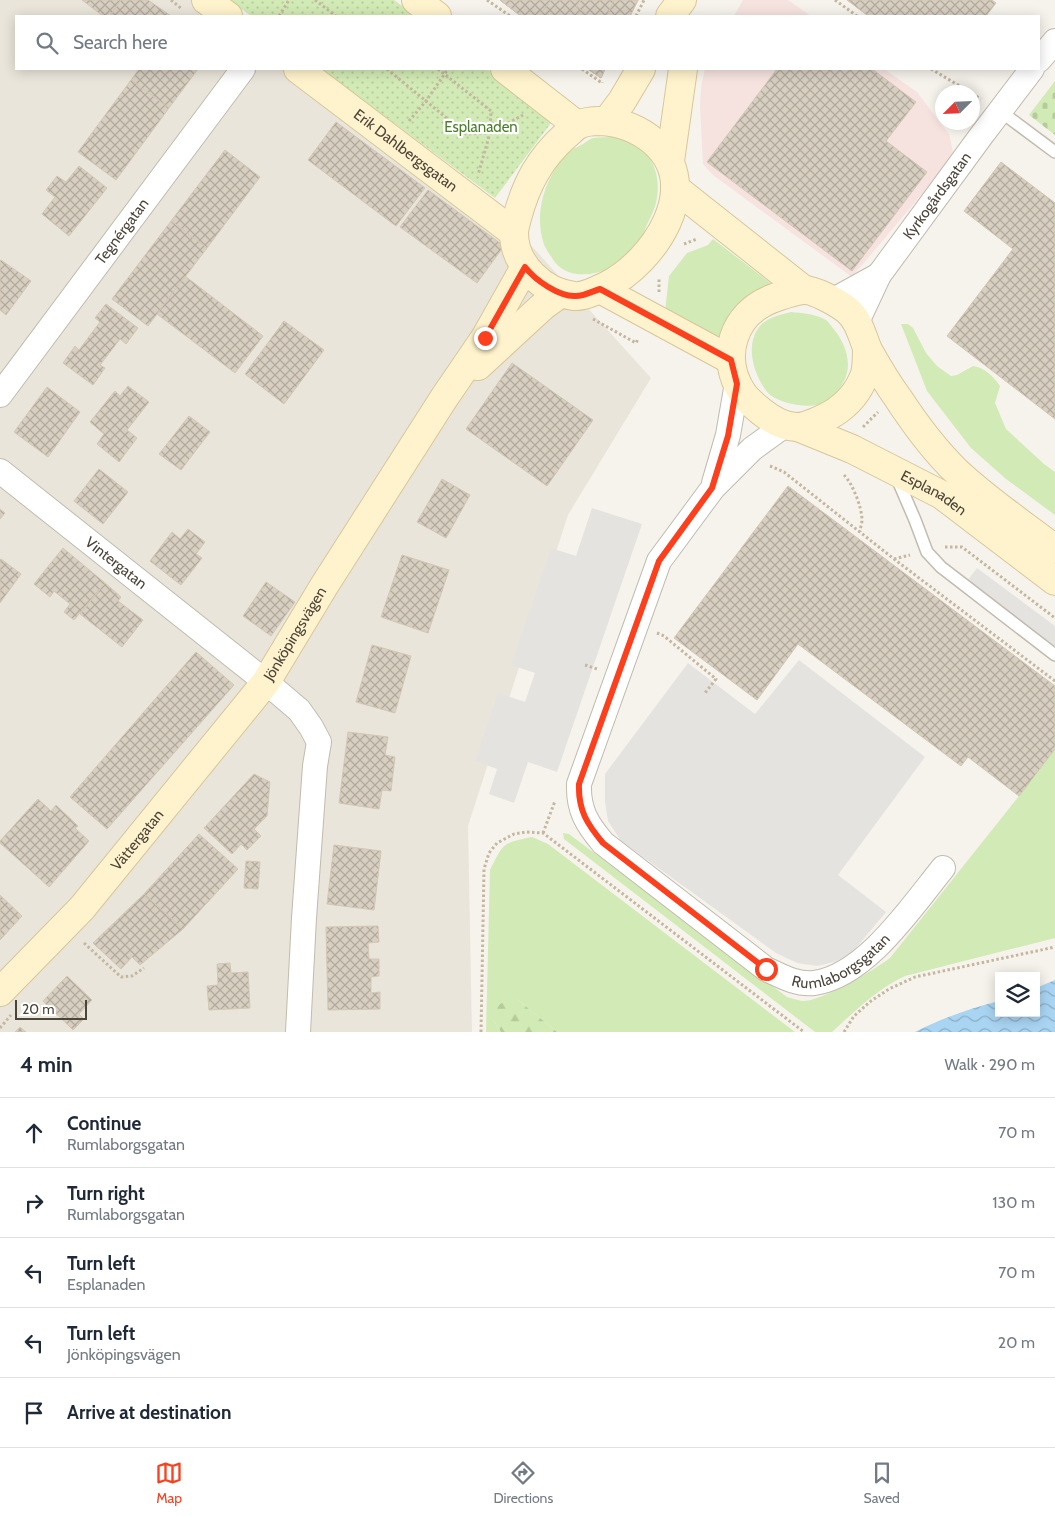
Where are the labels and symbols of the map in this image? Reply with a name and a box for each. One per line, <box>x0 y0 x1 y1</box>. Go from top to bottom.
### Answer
north arrow <box>935 85 980 130</box>
street label: Erik Dahlbergsgatan <box>350 105 461 196</box>
park label: Esplanaden <box>444 118 518 136</box>
street label: Kyrkogårdsgatan <box>899 149 975 243</box>
street label: Tegnérgatan <box>91 195 152 268</box>
route end <box>474 327 497 350</box>
street label: Esplanaden <box>898 466 970 519</box>
street label: Vintergatan <box>81 533 150 593</box>
street label: Jönköpingsvägen <box>259 584 330 685</box>
street label: Vättergatan <box>107 806 167 874</box>
street label: Rumlaborgsgatan <box>790 930 894 993</box>
route start <box>755 958 778 981</box>
scale bar <box>15 997 88 1020</box>

